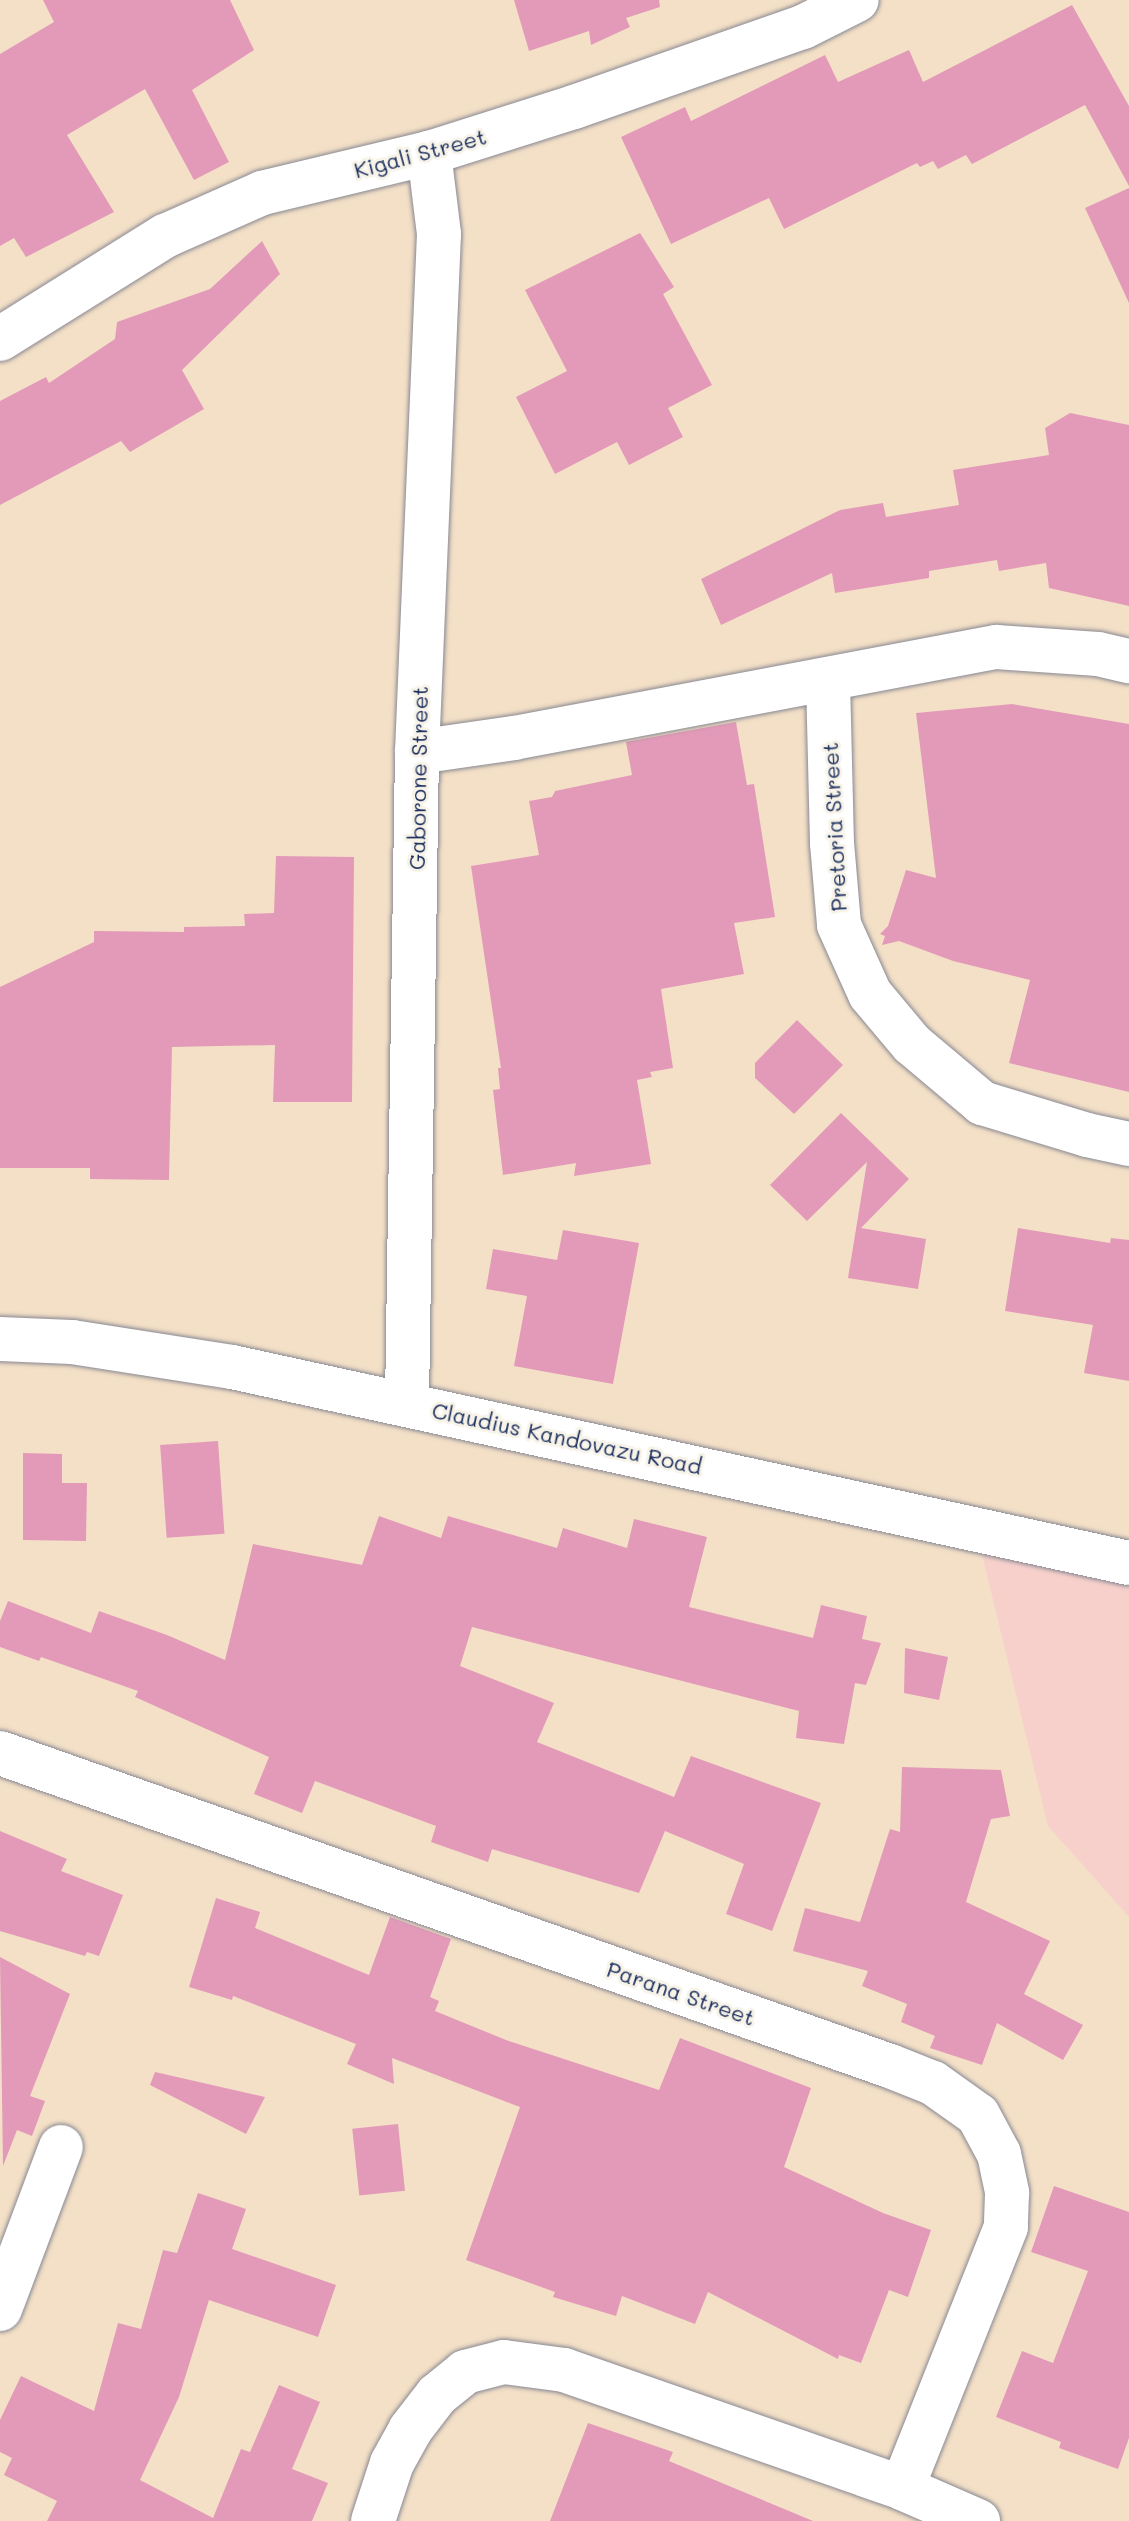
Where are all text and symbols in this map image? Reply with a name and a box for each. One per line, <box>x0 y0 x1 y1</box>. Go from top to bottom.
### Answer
street label: Kigali Street <box>351 123 489 183</box>
street label: Gaborone Street <box>403 686 433 870</box>
street label: Pretoria Street <box>816 742 852 912</box>
street label: Claudius Kandovazu Road <box>430 1396 704 1480</box>
street label: Parana Street <box>603 1955 759 2031</box>

